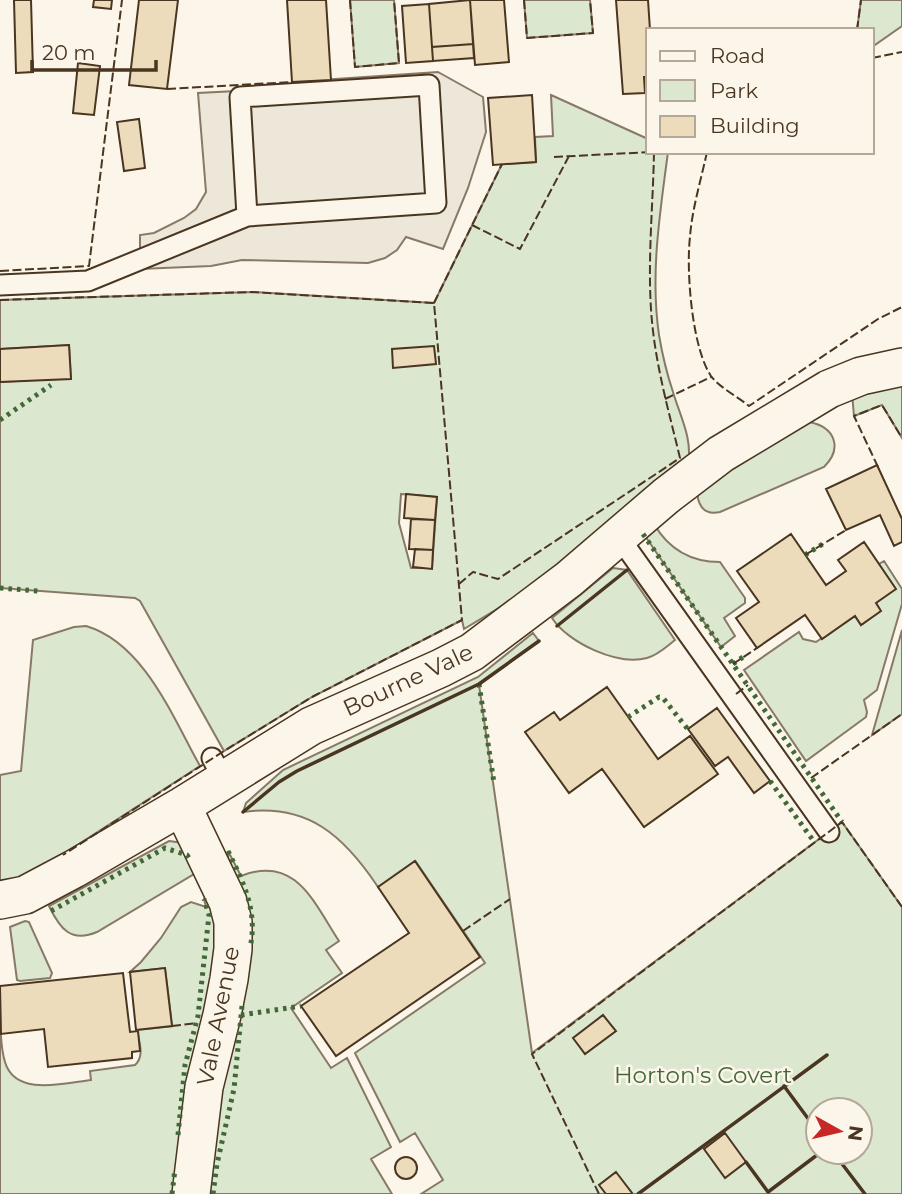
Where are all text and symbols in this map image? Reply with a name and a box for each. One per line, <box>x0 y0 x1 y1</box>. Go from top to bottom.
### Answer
scale bar <box>32 28 156 72</box>
legend <box>646 28 874 154</box>
text: 20 m <box>42 40 96 65</box>
text: Road <box>710 43 765 68</box>
text: Park <box>710 78 758 103</box>
text: Building <box>710 113 800 138</box>
street label: Bourne Vale <box>339 638 477 722</box>
street label: Vale Avenue <box>191 944 245 1088</box>
park label: Horton's Covert <box>614 1061 792 1089</box>
north arrow <box>804 1096 874 1166</box>
text: N <box>843 1124 868 1143</box>

